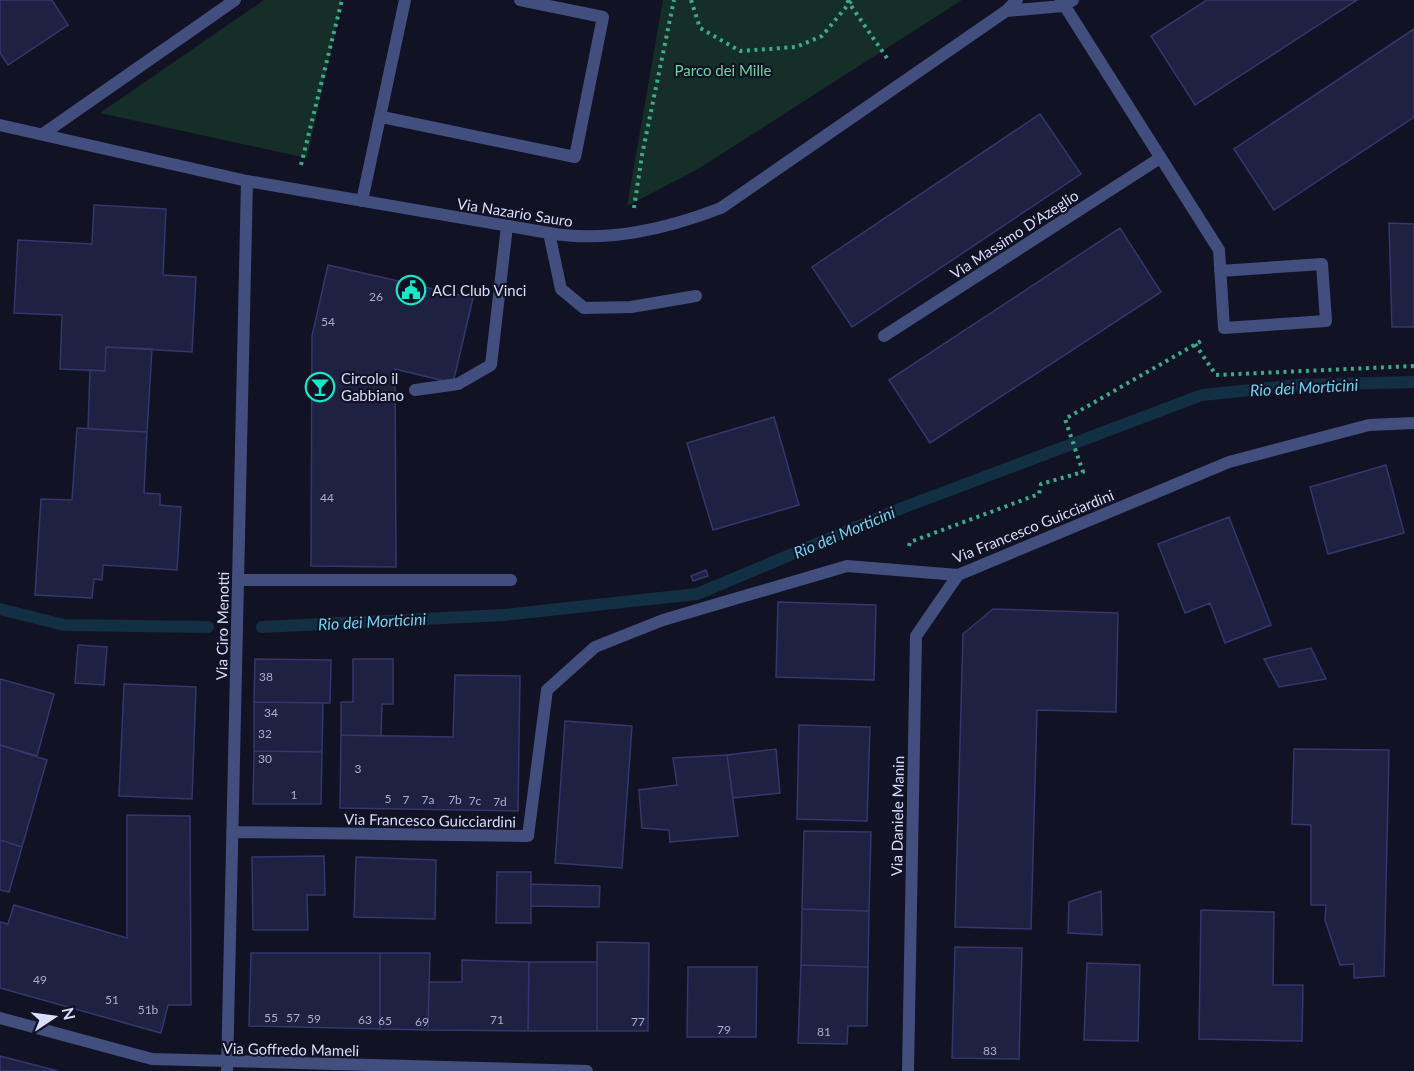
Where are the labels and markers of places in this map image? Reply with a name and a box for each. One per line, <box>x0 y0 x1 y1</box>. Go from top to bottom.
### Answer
public building icon: ACI Club Vinci <box>395 274 427 306</box>
place label: ACI Club Vinci <box>432 281 526 299</box>
place label: Circolo il Gabbiano <box>341 369 404 404</box>
bar icon: Circolo il Gabbiano <box>304 371 336 403</box>

